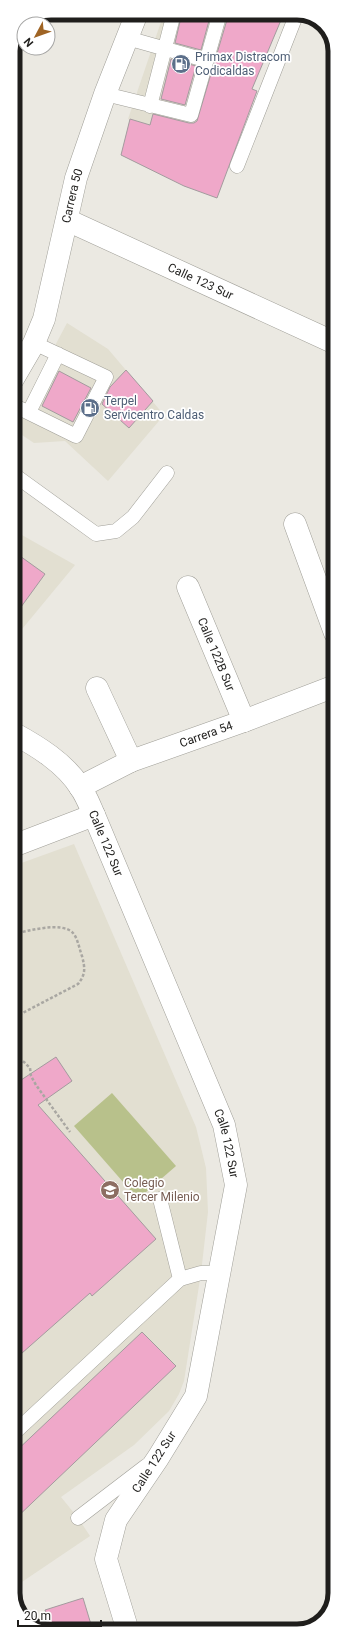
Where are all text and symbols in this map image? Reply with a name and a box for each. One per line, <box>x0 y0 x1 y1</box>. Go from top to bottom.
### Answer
north arrow <box>16 16 56 56</box>
text: N <box>21 35 36 49</box>
place label: Primax Distracom Codicaldas <box>195 50 290 78</box>
fuel station icon: Primax Distracom Codicaldas <box>170 53 192 75</box>
street label: Carrera 50 <box>59 166 86 224</box>
street label: Calle 123 Sur <box>166 260 236 302</box>
place label: Terpel Servicentro Caldas <box>104 394 204 422</box>
fuel station icon: Terpel Servicentro Caldas <box>79 397 101 419</box>
street label: Calle 122B Sur <box>195 616 238 693</box>
street label: Carrera 54 <box>178 718 235 750</box>
street label: Calle 122 Sur <box>86 808 126 879</box>
street label: Calle 122 Sur <box>211 1107 241 1179</box>
place label: Colegio Tercer Milenio <box>124 1176 200 1204</box>
school or university icon: Colegio Tercer Milenio <box>99 1179 121 1201</box>
street label: Calle 122 Sur <box>129 1429 179 1495</box>
scale bar <box>18 1602 101 1628</box>
text: 20 m <box>24 1609 51 1623</box>

